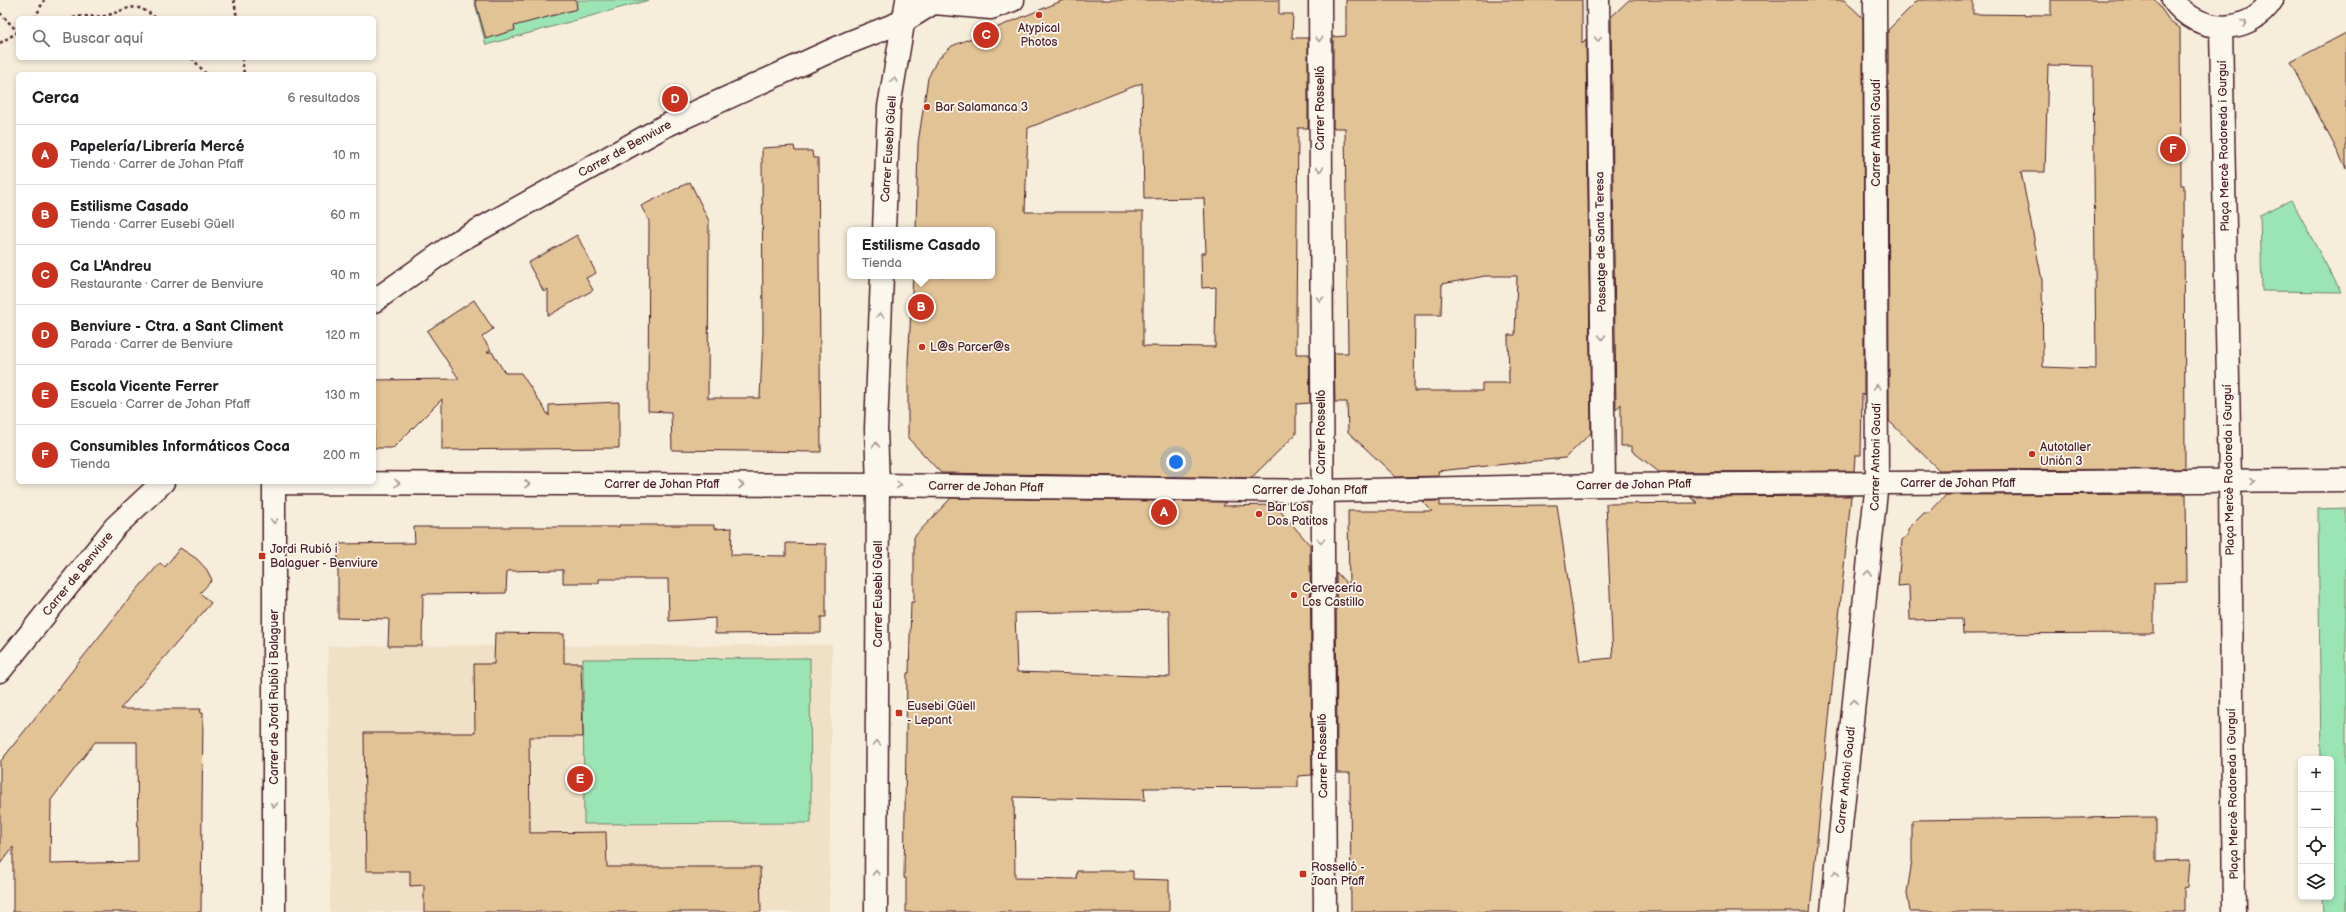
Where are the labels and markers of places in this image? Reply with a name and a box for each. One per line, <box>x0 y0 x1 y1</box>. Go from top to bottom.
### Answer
marker: Atypical Photos <box>1034 10 1044 20</box>
pin: C <box>973 20 999 50</box>
place label: Atypical Photos <box>1018 21 1060 50</box>
pin: D <box>662 84 688 114</box>
place label: Bar Salamanca 3 <box>935 100 1028 115</box>
marker: Bar Salamanca 3 <box>922 102 932 112</box>
pin: F <box>2160 134 2186 164</box>
pin: B <box>908 292 934 322</box>
place label: L@s Parcer@s <box>930 340 1010 355</box>
marker: L@s Parcer@s <box>917 342 927 352</box>
place label: Autotaller Unión 3 <box>2040 440 2091 469</box>
marker: Autotaller Unión 3 <box>2027 449 2037 459</box>
pin: A <box>1151 497 1177 527</box>
place label: Bar Los Dos Patitos <box>1267 500 1328 529</box>
marker: Bar Los Dos Patitos <box>1254 509 1264 519</box>
place label: Jordi Rubió i Balaguer - Benviure <box>270 542 378 571</box>
marker: Jordi Rubió i Balaguer - Benviure <box>257 551 267 561</box>
place label: Cervecería Los Castillo <box>1302 581 1365 610</box>
marker: Cervecería Los Castillo <box>1289 590 1299 600</box>
place label: Eusebi Güell - Lepant <box>907 699 975 728</box>
marker: Eusebi Güell - Lepant <box>894 708 904 718</box>
pin: E <box>567 764 593 794</box>
place label: Rosselló - Joan Pfaff <box>1311 860 1365 889</box>
marker: Rosselló - Joan Pfaff <box>1298 869 1308 879</box>

